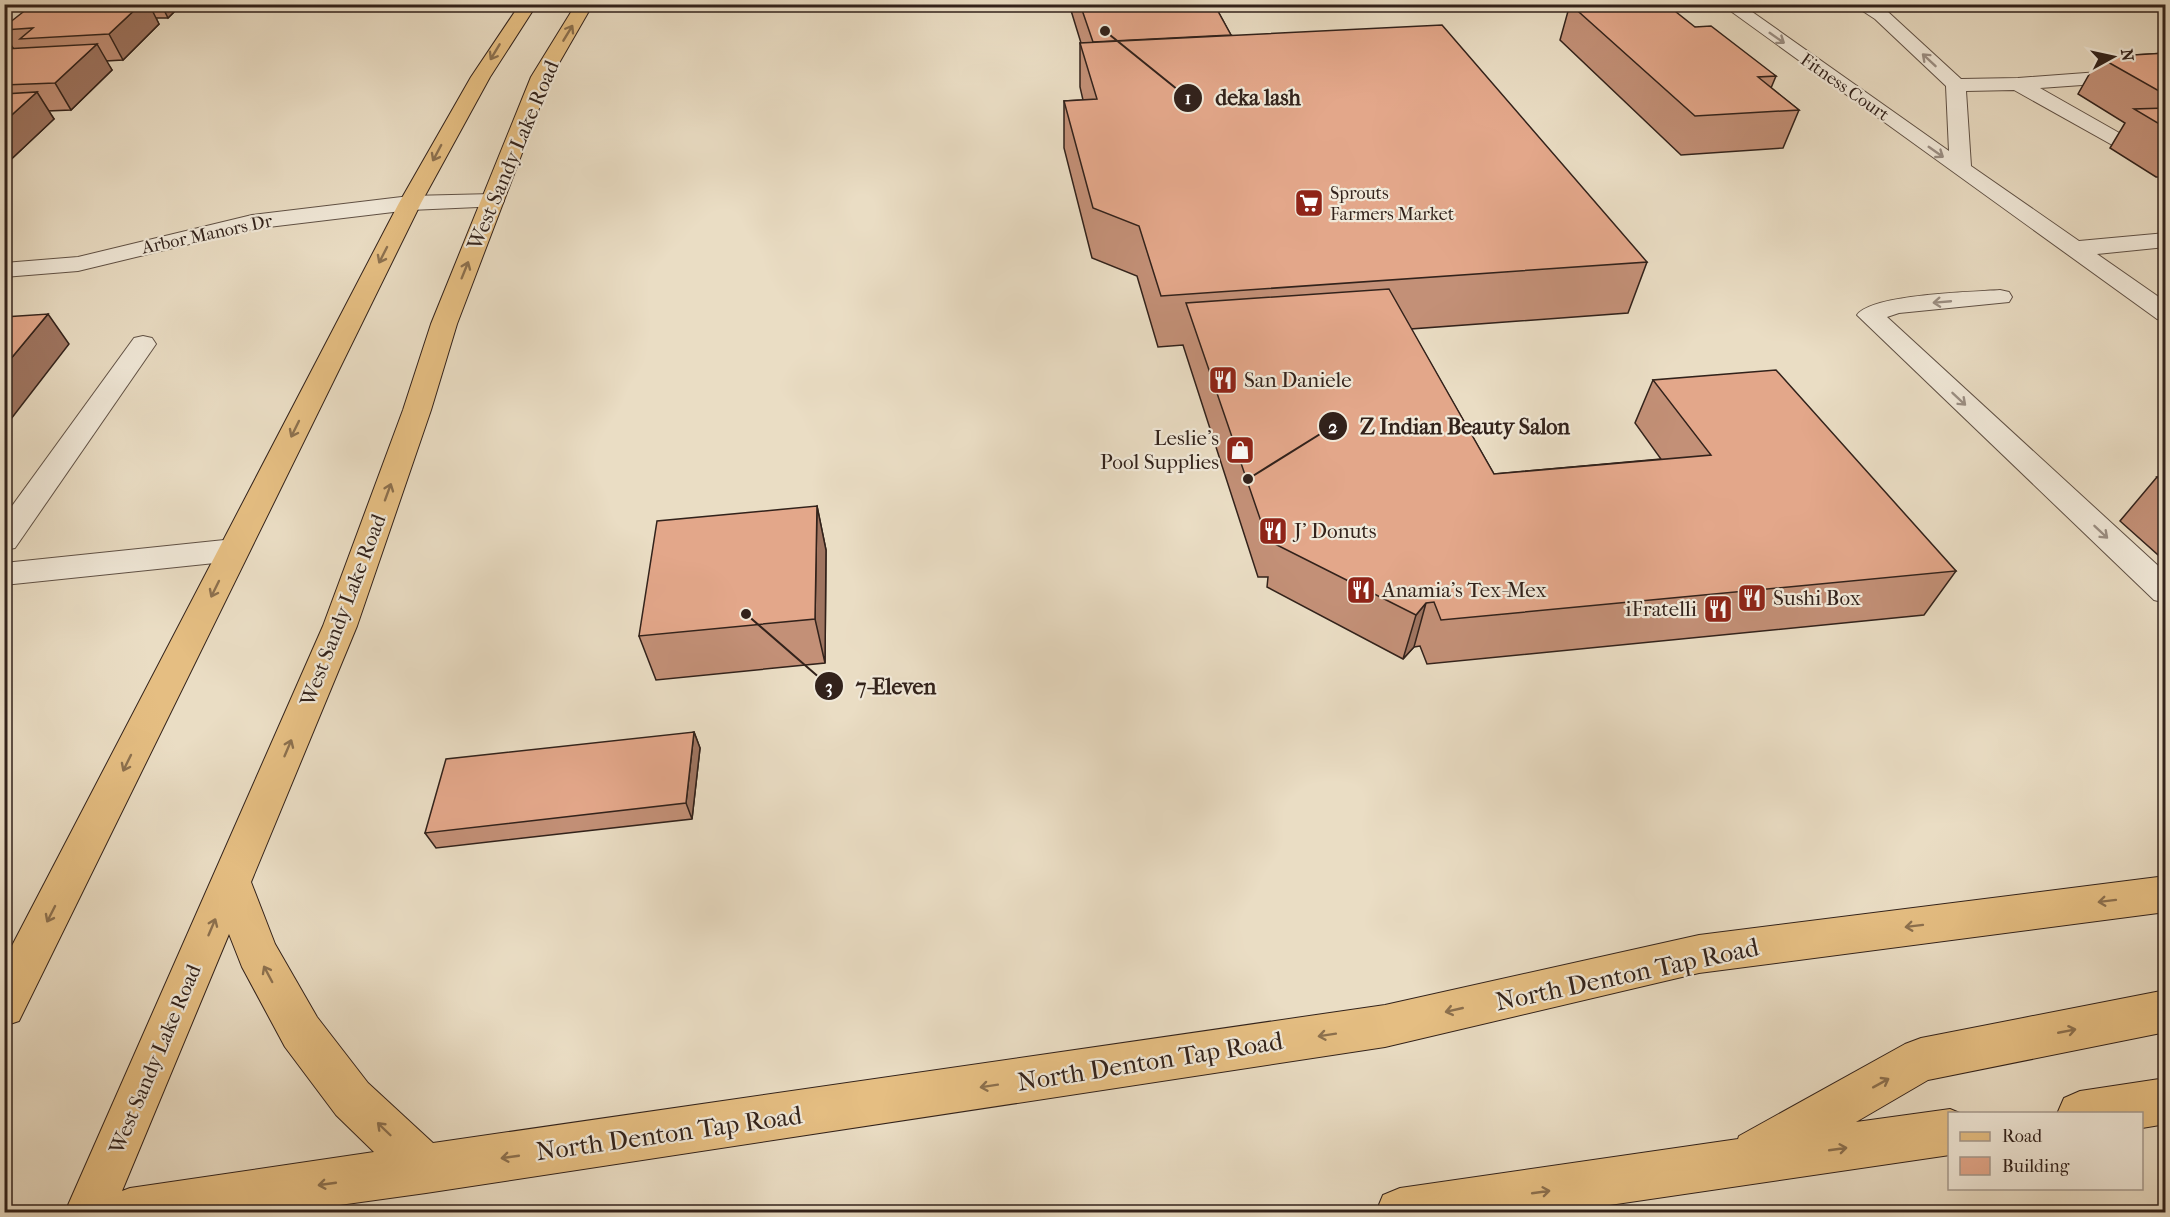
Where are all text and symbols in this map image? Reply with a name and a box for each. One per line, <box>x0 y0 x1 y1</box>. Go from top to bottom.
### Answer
one-way arrow <box>562 25 574 42</box>
north arrow <box>2083 27 2143 87</box>
one-way arrow <box>1768 32 1784 45</box>
one-way arrow <box>489 43 501 60</box>
text: N <box>2117 48 2138 63</box>
street label: Fitness Court <box>1796 49 1893 126</box>
one-way arrow <box>1922 53 1937 67</box>
street label: West Sandy Lake Road <box>462 56 564 254</box>
callout: deka lash <box>1173 78 1313 118</box>
text: deka lash <box>1215 85 1301 111</box>
text: 1 <box>1185 88 1191 109</box>
one-way arrow <box>431 144 443 161</box>
one-way arrow <box>1927 145 1943 158</box>
place label: Sprouts Farmers Market <box>1330 183 1455 225</box>
supermarket icon: Sprouts Farmers Market <box>1293 187 1325 219</box>
street label: Arbor Manors Dr <box>139 210 275 259</box>
one-way arrow <box>377 246 388 264</box>
one-way arrow <box>460 261 471 280</box>
one-way arrow <box>1932 297 1952 308</box>
restaurant icon: San Daniele <box>1207 364 1239 396</box>
place label: San Daniele <box>1244 368 1352 392</box>
one-way arrow <box>1951 391 1966 405</box>
callout: Z Indian Beauty Salon <box>1318 406 1582 446</box>
text: Z Indian Beauty Salon <box>1360 414 1570 440</box>
text: 2 <box>1328 417 1338 438</box>
one-way arrow <box>289 420 300 438</box>
place label: Leslie's Pool Supplies <box>1100 426 1219 474</box>
shop icon: Leslie's Pool Supplies <box>1224 434 1256 466</box>
one-way arrow <box>383 483 394 502</box>
street label: West Sandy Lake Road <box>295 510 391 710</box>
restaurant icon: J' Donuts <box>1257 515 1289 547</box>
place label: J' Donuts <box>1292 519 1377 543</box>
one-way arrow <box>2094 525 2109 539</box>
restaurant icon: Anamia's Tex-Mex <box>1345 574 1377 606</box>
place label: Anamia's Tex-Mex <box>1381 578 1547 602</box>
one-way arrow <box>209 579 221 597</box>
restaurant icon: Sushi Box <box>1736 582 1768 614</box>
place label: Sushi Box <box>1773 586 1861 610</box>
restaurant icon: iFratelli <box>1702 593 1734 625</box>
place label: iFratelli <box>1625 597 1697 621</box>
callout: 7-Eleven <box>814 666 948 706</box>
text: 7-Eleven <box>855 674 937 700</box>
text: 3 <box>825 677 833 698</box>
one-way arrow <box>283 739 294 758</box>
one-way arrow <box>120 753 132 771</box>
one-way arrow <box>2098 896 2118 907</box>
one-way arrow <box>45 905 57 922</box>
one-way arrow <box>207 919 218 937</box>
one-way arrow <box>1905 921 1924 932</box>
street label: North Denton Tap Road <box>1493 931 1762 1018</box>
street label: West Sandy Lake Road <box>104 960 206 1158</box>
one-way arrow <box>262 965 273 983</box>
one-way arrow <box>1445 1005 1464 1016</box>
street label: North Denton Tap Road <box>1015 1025 1286 1098</box>
one-way arrow <box>2057 1025 2076 1036</box>
one-way arrow <box>1318 1029 1338 1040</box>
one-way arrow <box>1872 1076 1889 1088</box>
one-way arrow <box>980 1080 999 1091</box>
street label: North Denton Tap Road <box>534 1099 805 1168</box>
legend <box>1948 1112 2143 1190</box>
one-way arrow <box>377 1122 392 1136</box>
text: Road <box>2002 1126 2042 1147</box>
one-way arrow <box>1827 1143 1847 1154</box>
one-way arrow <box>501 1151 520 1162</box>
text: Building <box>2002 1156 2070 1177</box>
one-way arrow <box>317 1178 337 1189</box>
one-way arrow <box>1530 1186 1550 1197</box>

